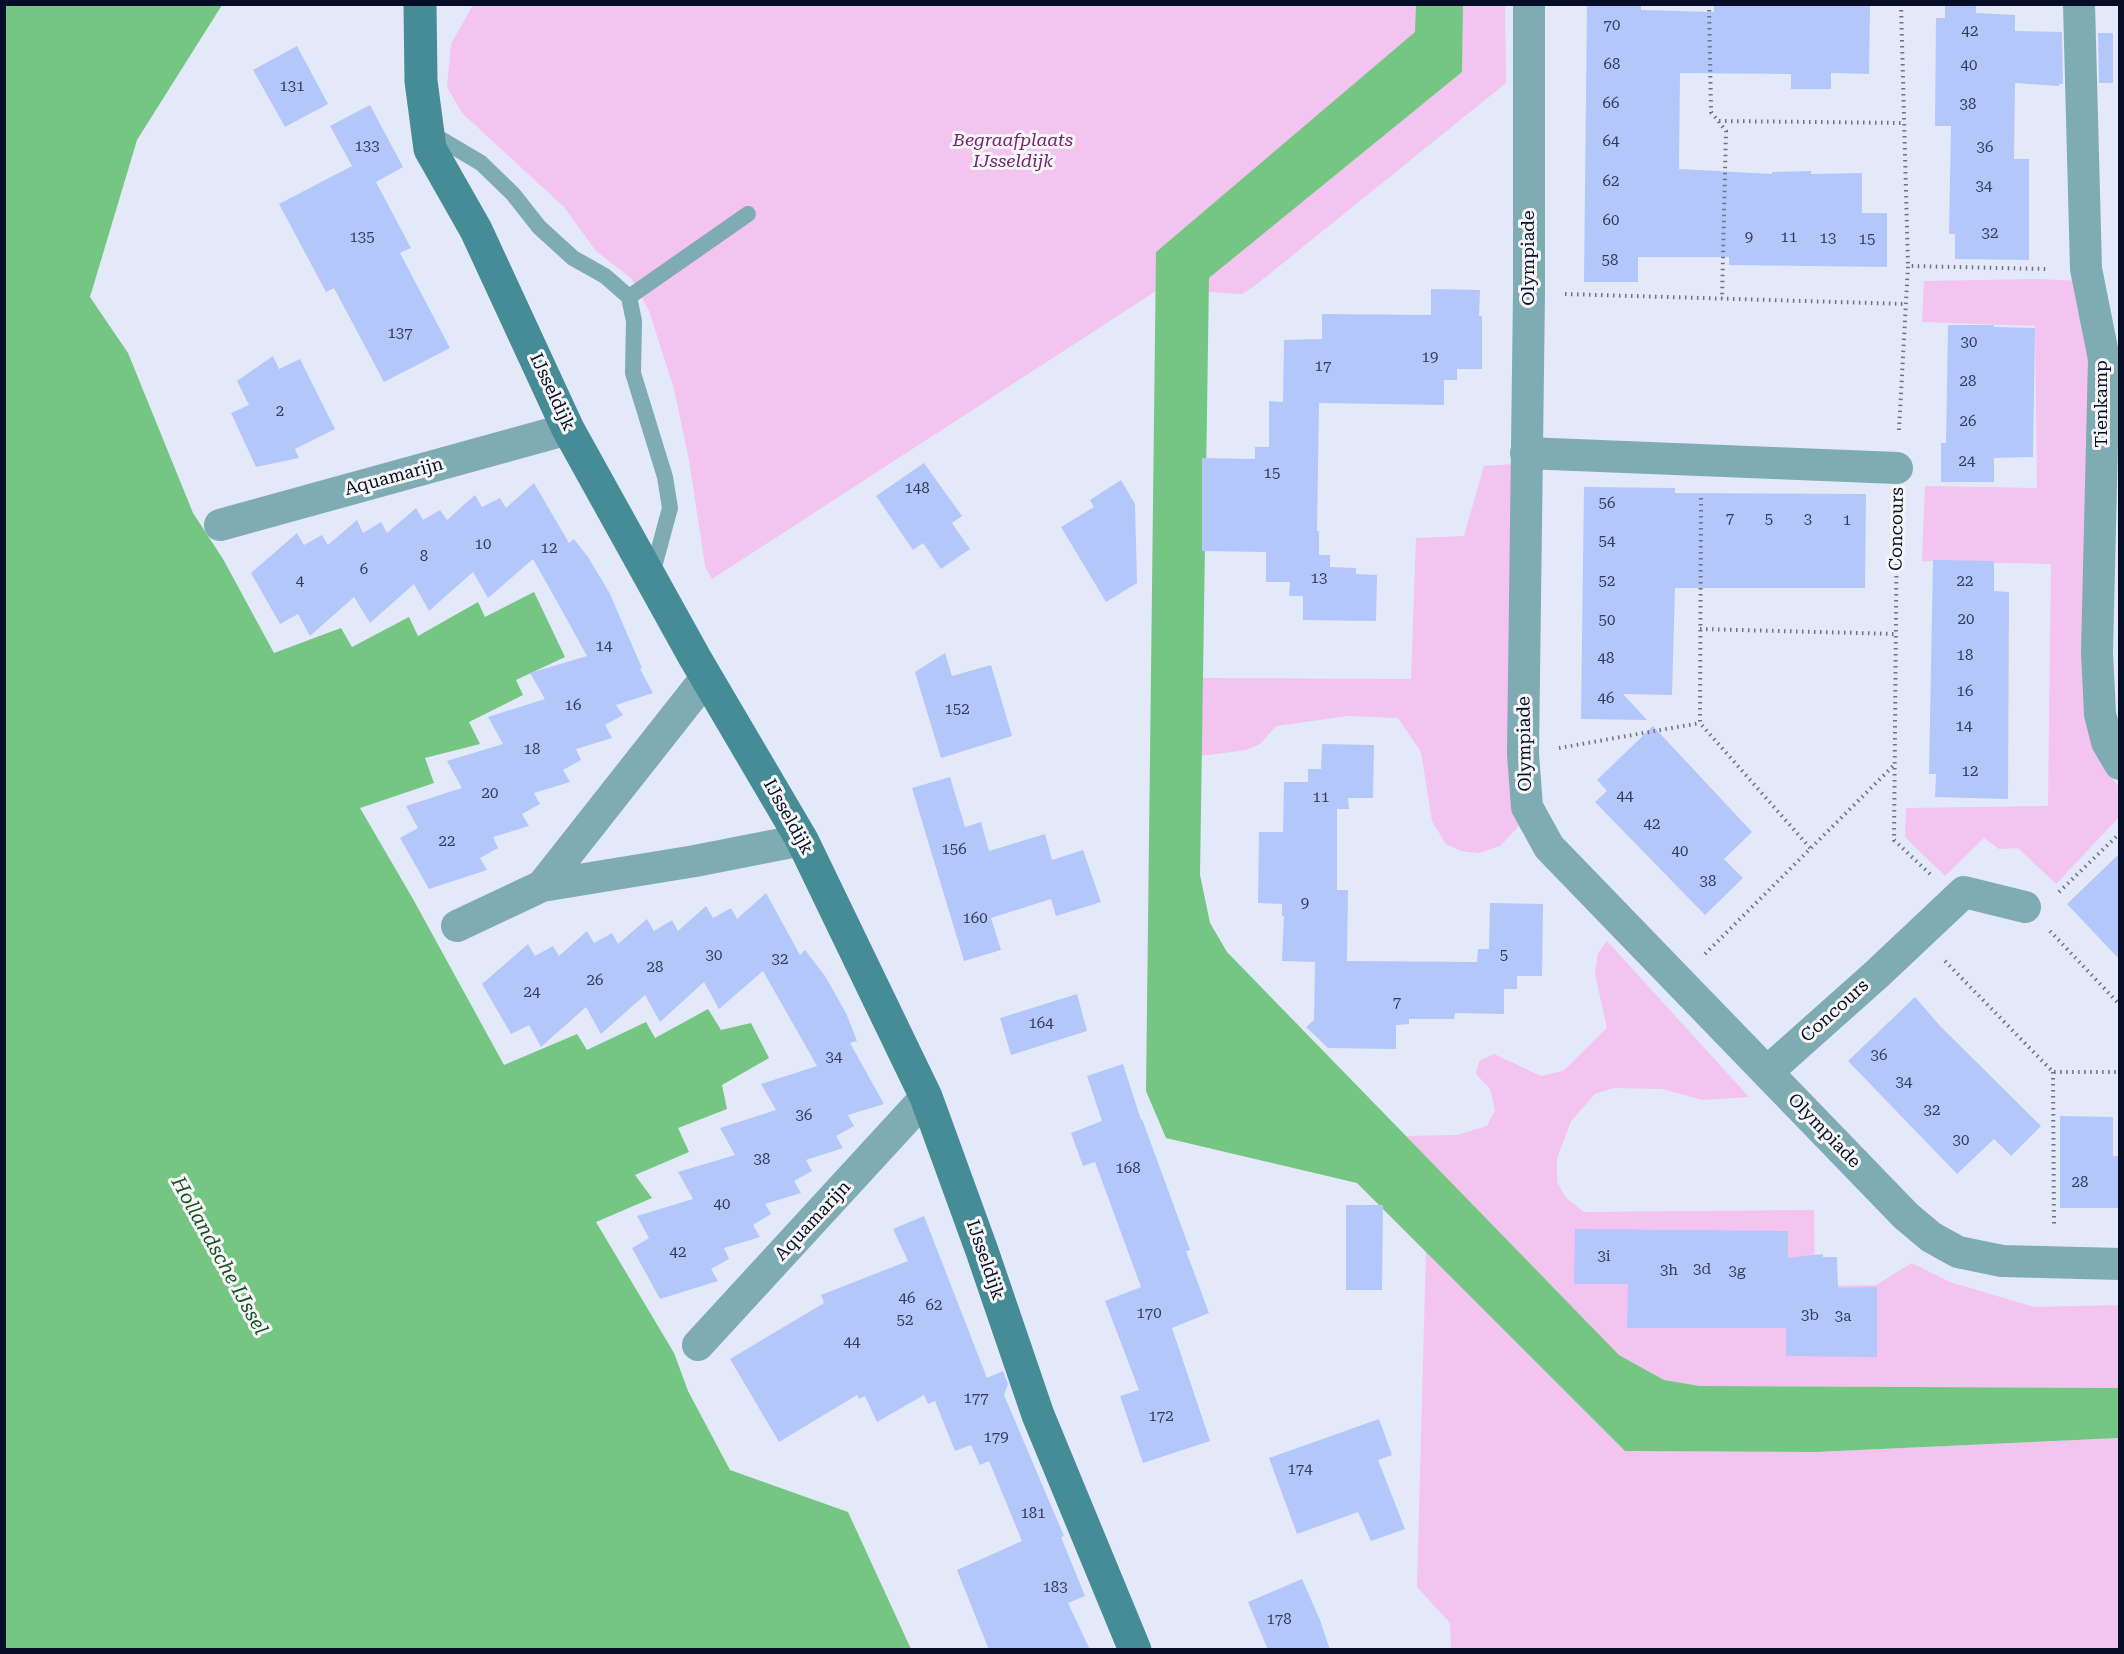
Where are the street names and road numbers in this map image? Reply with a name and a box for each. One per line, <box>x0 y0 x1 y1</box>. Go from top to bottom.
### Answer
street label: Olympiade <box>1518 210 1540 306</box>
street label: IJsseldijk <box>525 350 579 434</box>
street label: Tienkamp <box>2091 360 2113 448</box>
street label: Aquamarijn <box>342 453 446 501</box>
street label: Concours <box>1885 487 1909 571</box>
street label: Olympiade <box>1513 696 1537 792</box>
street label: IJsseldijk <box>758 776 818 858</box>
street label: Concours <box>1797 975 1873 1047</box>
street label: Olympiade <box>1783 1089 1865 1173</box>
street label: Aquamarijn <box>771 1177 855 1265</box>
street label: IJsseldijk <box>961 1217 1009 1303</box>

